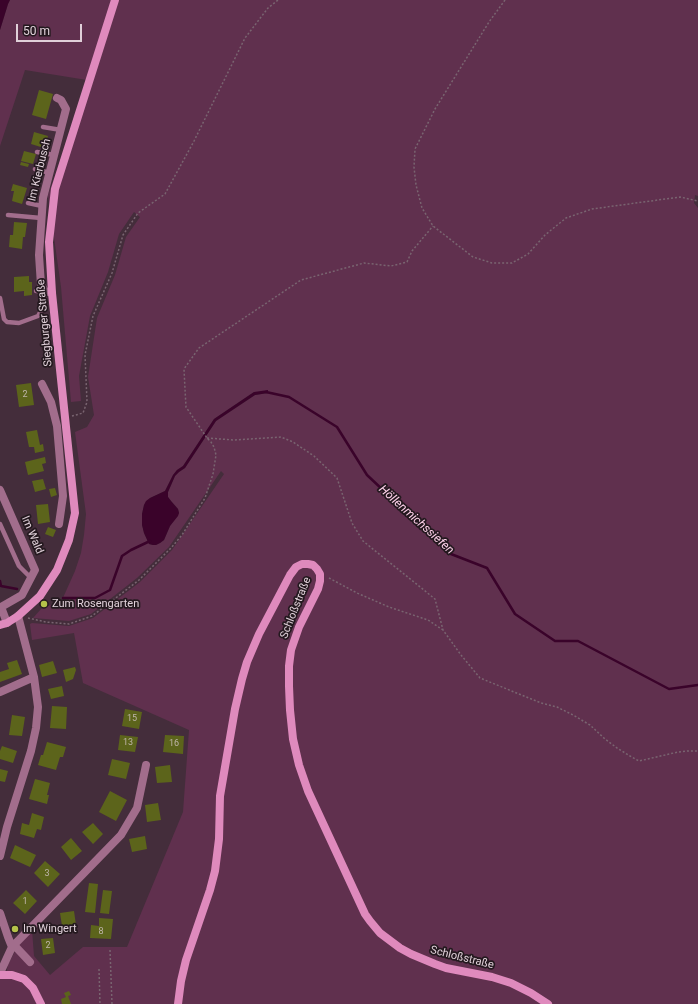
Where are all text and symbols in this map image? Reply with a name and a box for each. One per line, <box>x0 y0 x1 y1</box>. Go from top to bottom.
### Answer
scale bar <box>18 16 84 42</box>
text: 50 m <box>23 24 50 38</box>
street label: Im Kierbusch <box>26 137 54 203</box>
street label: Siegburger Straße <box>35 279 55 367</box>
house number: 2 <box>22 390 28 400</box>
water label: Höllenmichssiefen <box>375 482 457 558</box>
street label: Im Wald <box>18 514 46 556</box>
street label: Schloßstraße <box>278 575 314 641</box>
place label: Zum Rosengarten <box>52 597 139 611</box>
marker: Zum Rosengarten <box>39 599 49 609</box>
house number: 15 <box>127 714 137 724</box>
house number: 13 <box>123 738 133 748</box>
house number: 16 <box>169 739 179 749</box>
house number: 3 <box>44 869 50 879</box>
house number: 1 <box>22 897 28 907</box>
place label: Im Wingert <box>23 922 76 936</box>
marker: Im Wingert <box>10 924 20 934</box>
house number: 8 <box>98 927 104 937</box>
house number: 2 <box>45 941 51 951</box>
street label: Schloßstraße <box>429 944 495 972</box>

